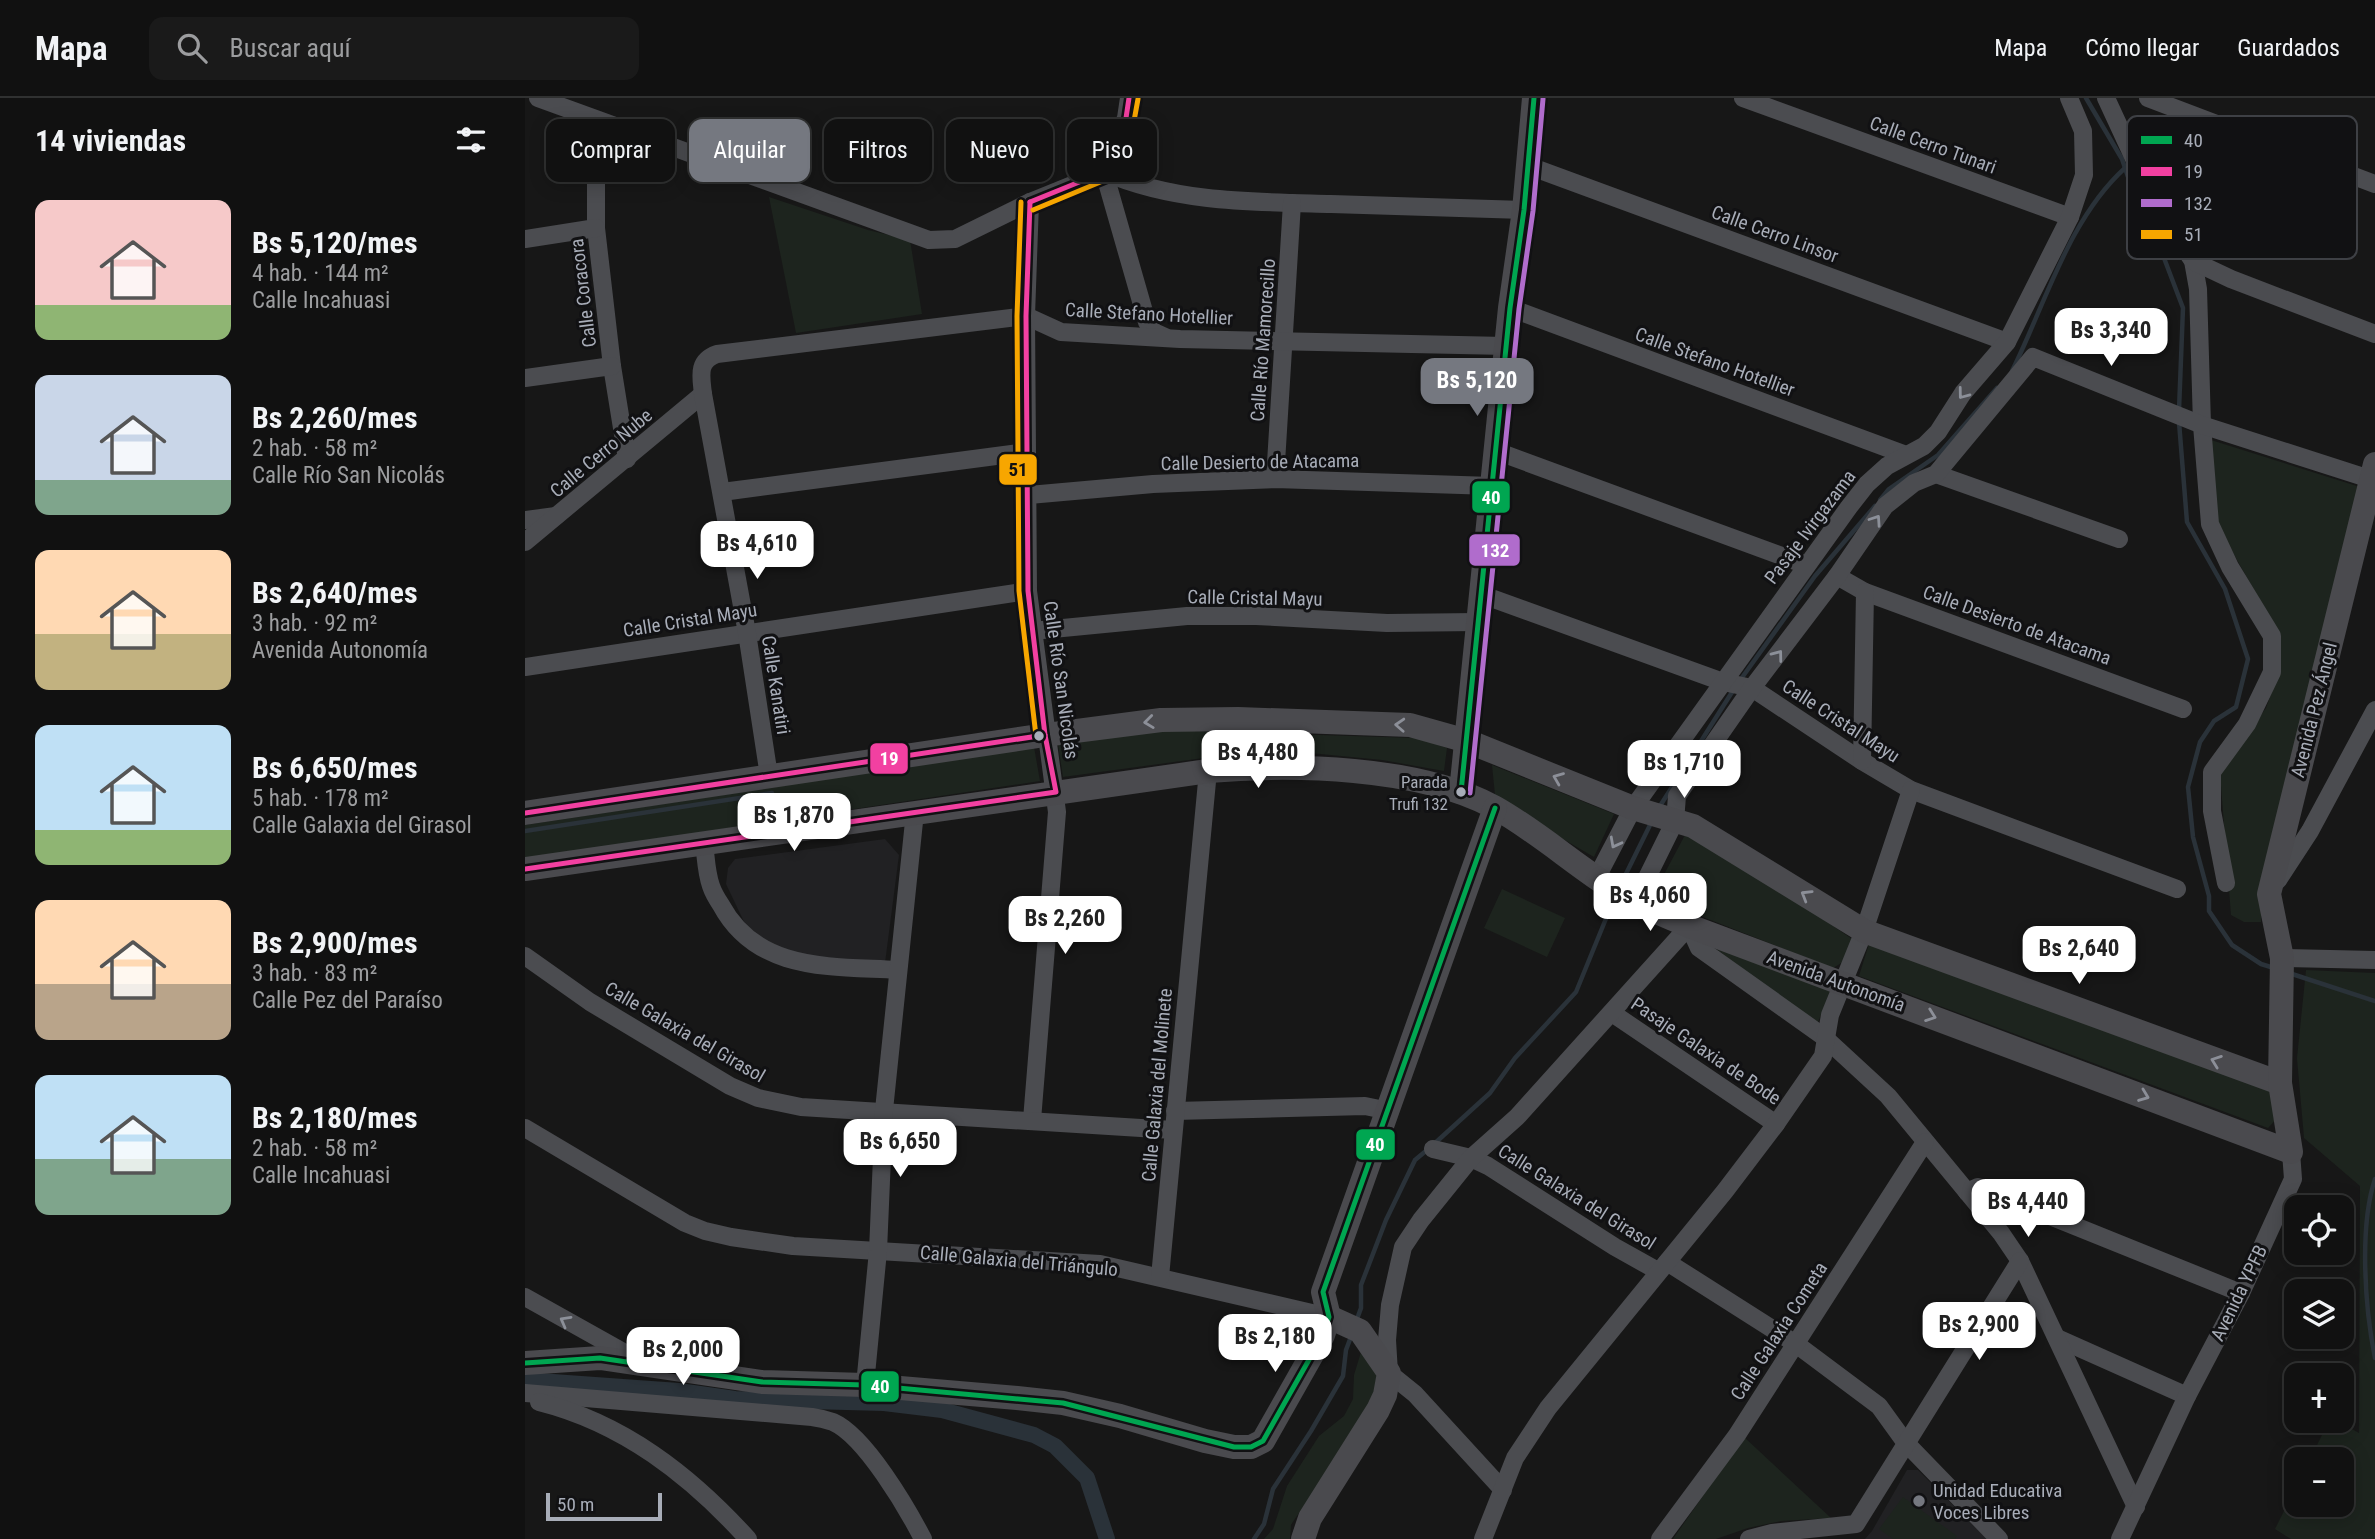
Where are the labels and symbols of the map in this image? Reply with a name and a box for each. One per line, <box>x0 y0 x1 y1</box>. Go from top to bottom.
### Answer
street label: Calle Cerro Tunari <box>1867 111 1999 179</box>
legend <box>2127 116 2357 259</box>
text: 40 <box>2184 129 2203 152</box>
text: 19 <box>2184 160 2203 183</box>
text: 132 <box>2184 192 2212 215</box>
street label: Calle Cerro Linsor <box>1708 200 1842 268</box>
text: 51 <box>2184 223 2203 246</box>
street label: Calle Coracora <box>565 237 601 349</box>
street label: Calle Río Mamorecillo <box>1246 258 1280 422</box>
street label: Calle Stefano Hotellier <box>1064 298 1234 330</box>
pin: Bs 3,340 <box>2039 308 2183 368</box>
street label: Calle Stefano Hotellier <box>1632 322 1798 402</box>
pin: Bs 5,120 <box>1405 358 1549 418</box>
one-way arrow <box>1959 387 1972 399</box>
street label: Calle Cerro Nube <box>545 404 657 502</box>
street label: Calle Desierto de Atacama <box>1160 449 1360 475</box>
line badge: 51 <box>998 453 1038 486</box>
text: 51 <box>1008 458 1028 481</box>
street label: Pasaje Ivirgazama <box>1760 465 1860 589</box>
line badge: 40 <box>1471 480 1511 514</box>
text: 40 <box>1481 486 1501 509</box>
one-way arrow <box>1868 515 1880 528</box>
pin: Bs 4,610 <box>685 522 829 581</box>
line badge: 132 <box>1468 533 1521 567</box>
text: 132 <box>1481 539 1509 562</box>
street label: Calle Desierto de Atacama <box>1920 580 2114 670</box>
street label: Calle Cristal Mayu <box>1187 585 1323 611</box>
street label: Calle Cristal Mayu <box>621 598 759 642</box>
street label: Calle Río San Nicolás <box>1039 599 1083 761</box>
street label: Calle Kanatiri <box>757 634 795 736</box>
street label: Avenida Pez Ángel <box>2286 640 2342 780</box>
one-way arrow <box>1769 650 1782 662</box>
street label: Calle Cristal Mayu <box>1778 675 1904 767</box>
one-way arrow <box>1143 714 1155 729</box>
one-way arrow <box>1395 718 1406 733</box>
unlabelled marker <box>1032 729 1046 743</box>
pin: Bs 4,480 <box>1186 730 1330 790</box>
pin: Bs 1,710 <box>1612 740 1756 800</box>
line badge: 19 <box>869 742 909 775</box>
text: 19 <box>879 747 899 770</box>
place label: Parada Trufi 132 <box>1389 772 1448 814</box>
one-way arrow <box>1552 773 1564 787</box>
marker: Parada Trufi 132 <box>1454 785 1468 799</box>
pin: Bs 1,870 <box>722 794 866 853</box>
one-way arrow <box>1610 836 1623 848</box>
pin: Bs 4,060 <box>1578 874 1722 933</box>
one-way arrow <box>1801 891 1814 904</box>
pin: Bs 2,260 <box>993 896 1137 956</box>
pin: Bs 2,640 <box>2007 926 2151 986</box>
street label: Avenida Autonomía <box>1764 945 1908 1017</box>
street label: Calle Galaxia del Girasol <box>601 977 769 1087</box>
street label: Calle Galaxia del Molinete <box>1137 987 1177 1183</box>
street label: Pasaje Galaxia de Bode <box>1627 992 1785 1110</box>
one-way arrow <box>1924 1008 1937 1022</box>
one-way arrow <box>2210 1055 2222 1069</box>
one-way arrow <box>2137 1088 2150 1102</box>
pin: Bs 6,650 <box>828 1119 972 1179</box>
line badge: 40 <box>1355 1128 1396 1161</box>
text: 40 <box>1365 1133 1385 1156</box>
street label: Calle Galaxia del Girasol <box>1494 1139 1660 1255</box>
pin: Bs 4,440 <box>1956 1180 2100 1239</box>
street label: Calle Galaxia del Triángulo <box>919 1241 1119 1281</box>
street label: Avenida YPFB <box>2206 1241 2272 1345</box>
street label: Calle Galaxia Cometa <box>1726 1258 1832 1404</box>
pin: Bs 2,900 <box>1907 1302 2051 1362</box>
pin: Bs 2,180 <box>1203 1314 1347 1374</box>
one-way arrow <box>560 1316 572 1329</box>
pin: Bs 2,000 <box>611 1328 755 1387</box>
line badge: 40 <box>860 1370 900 1403</box>
text: 40 <box>870 1375 890 1398</box>
place label: Unidad Educativa Voces Libres <box>1933 1479 2062 1524</box>
scale bar <box>546 1490 661 1522</box>
marker: Unidad Educativa Voces Libres <box>1911 1493 1927 1509</box>

